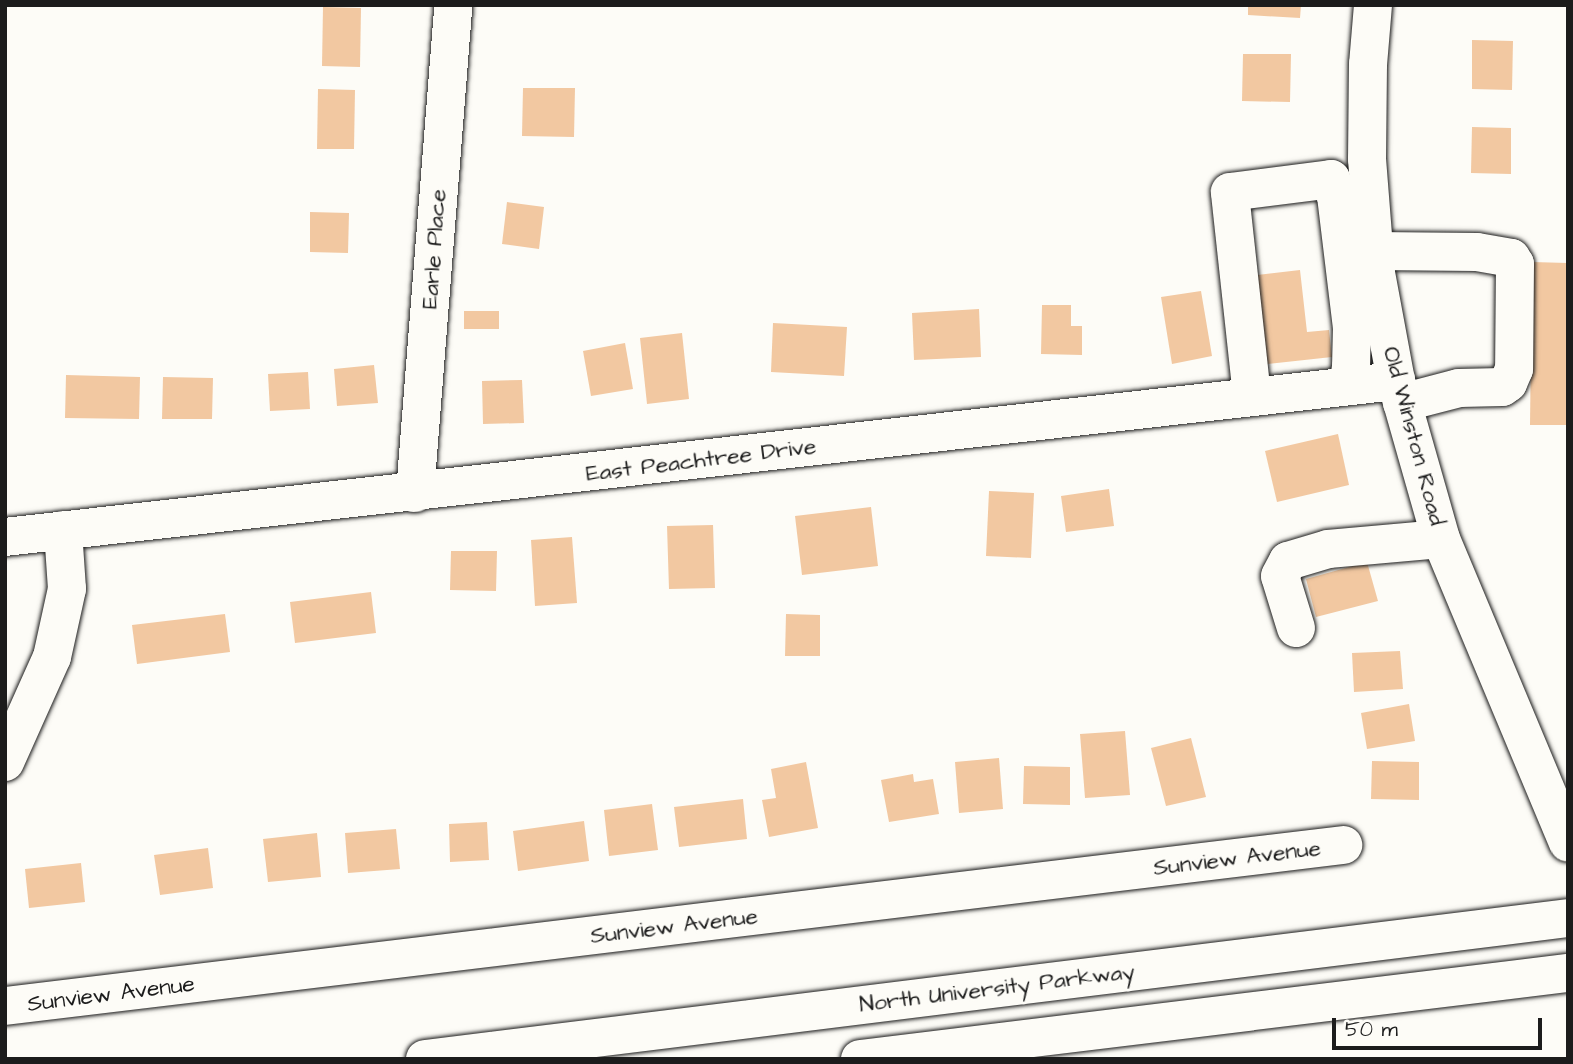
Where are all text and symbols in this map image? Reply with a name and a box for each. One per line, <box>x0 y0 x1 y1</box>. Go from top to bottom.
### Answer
street label: Earle Place <box>416 188 452 310</box>
street label: Old Winston Road <box>1377 344 1451 528</box>
street label: East Peachtree Drive <box>584 432 818 488</box>
street label: Sunview Avenue <box>1152 834 1322 882</box>
street label: Sunview Avenue <box>589 902 759 950</box>
street label: North University Parkway <box>858 957 1136 1019</box>
street label: Sunview Avenue <box>26 970 196 1018</box>
scale bar <box>1335 1004 1545 1048</box>
text: 50 m <box>1345 1015 1398 1044</box>

